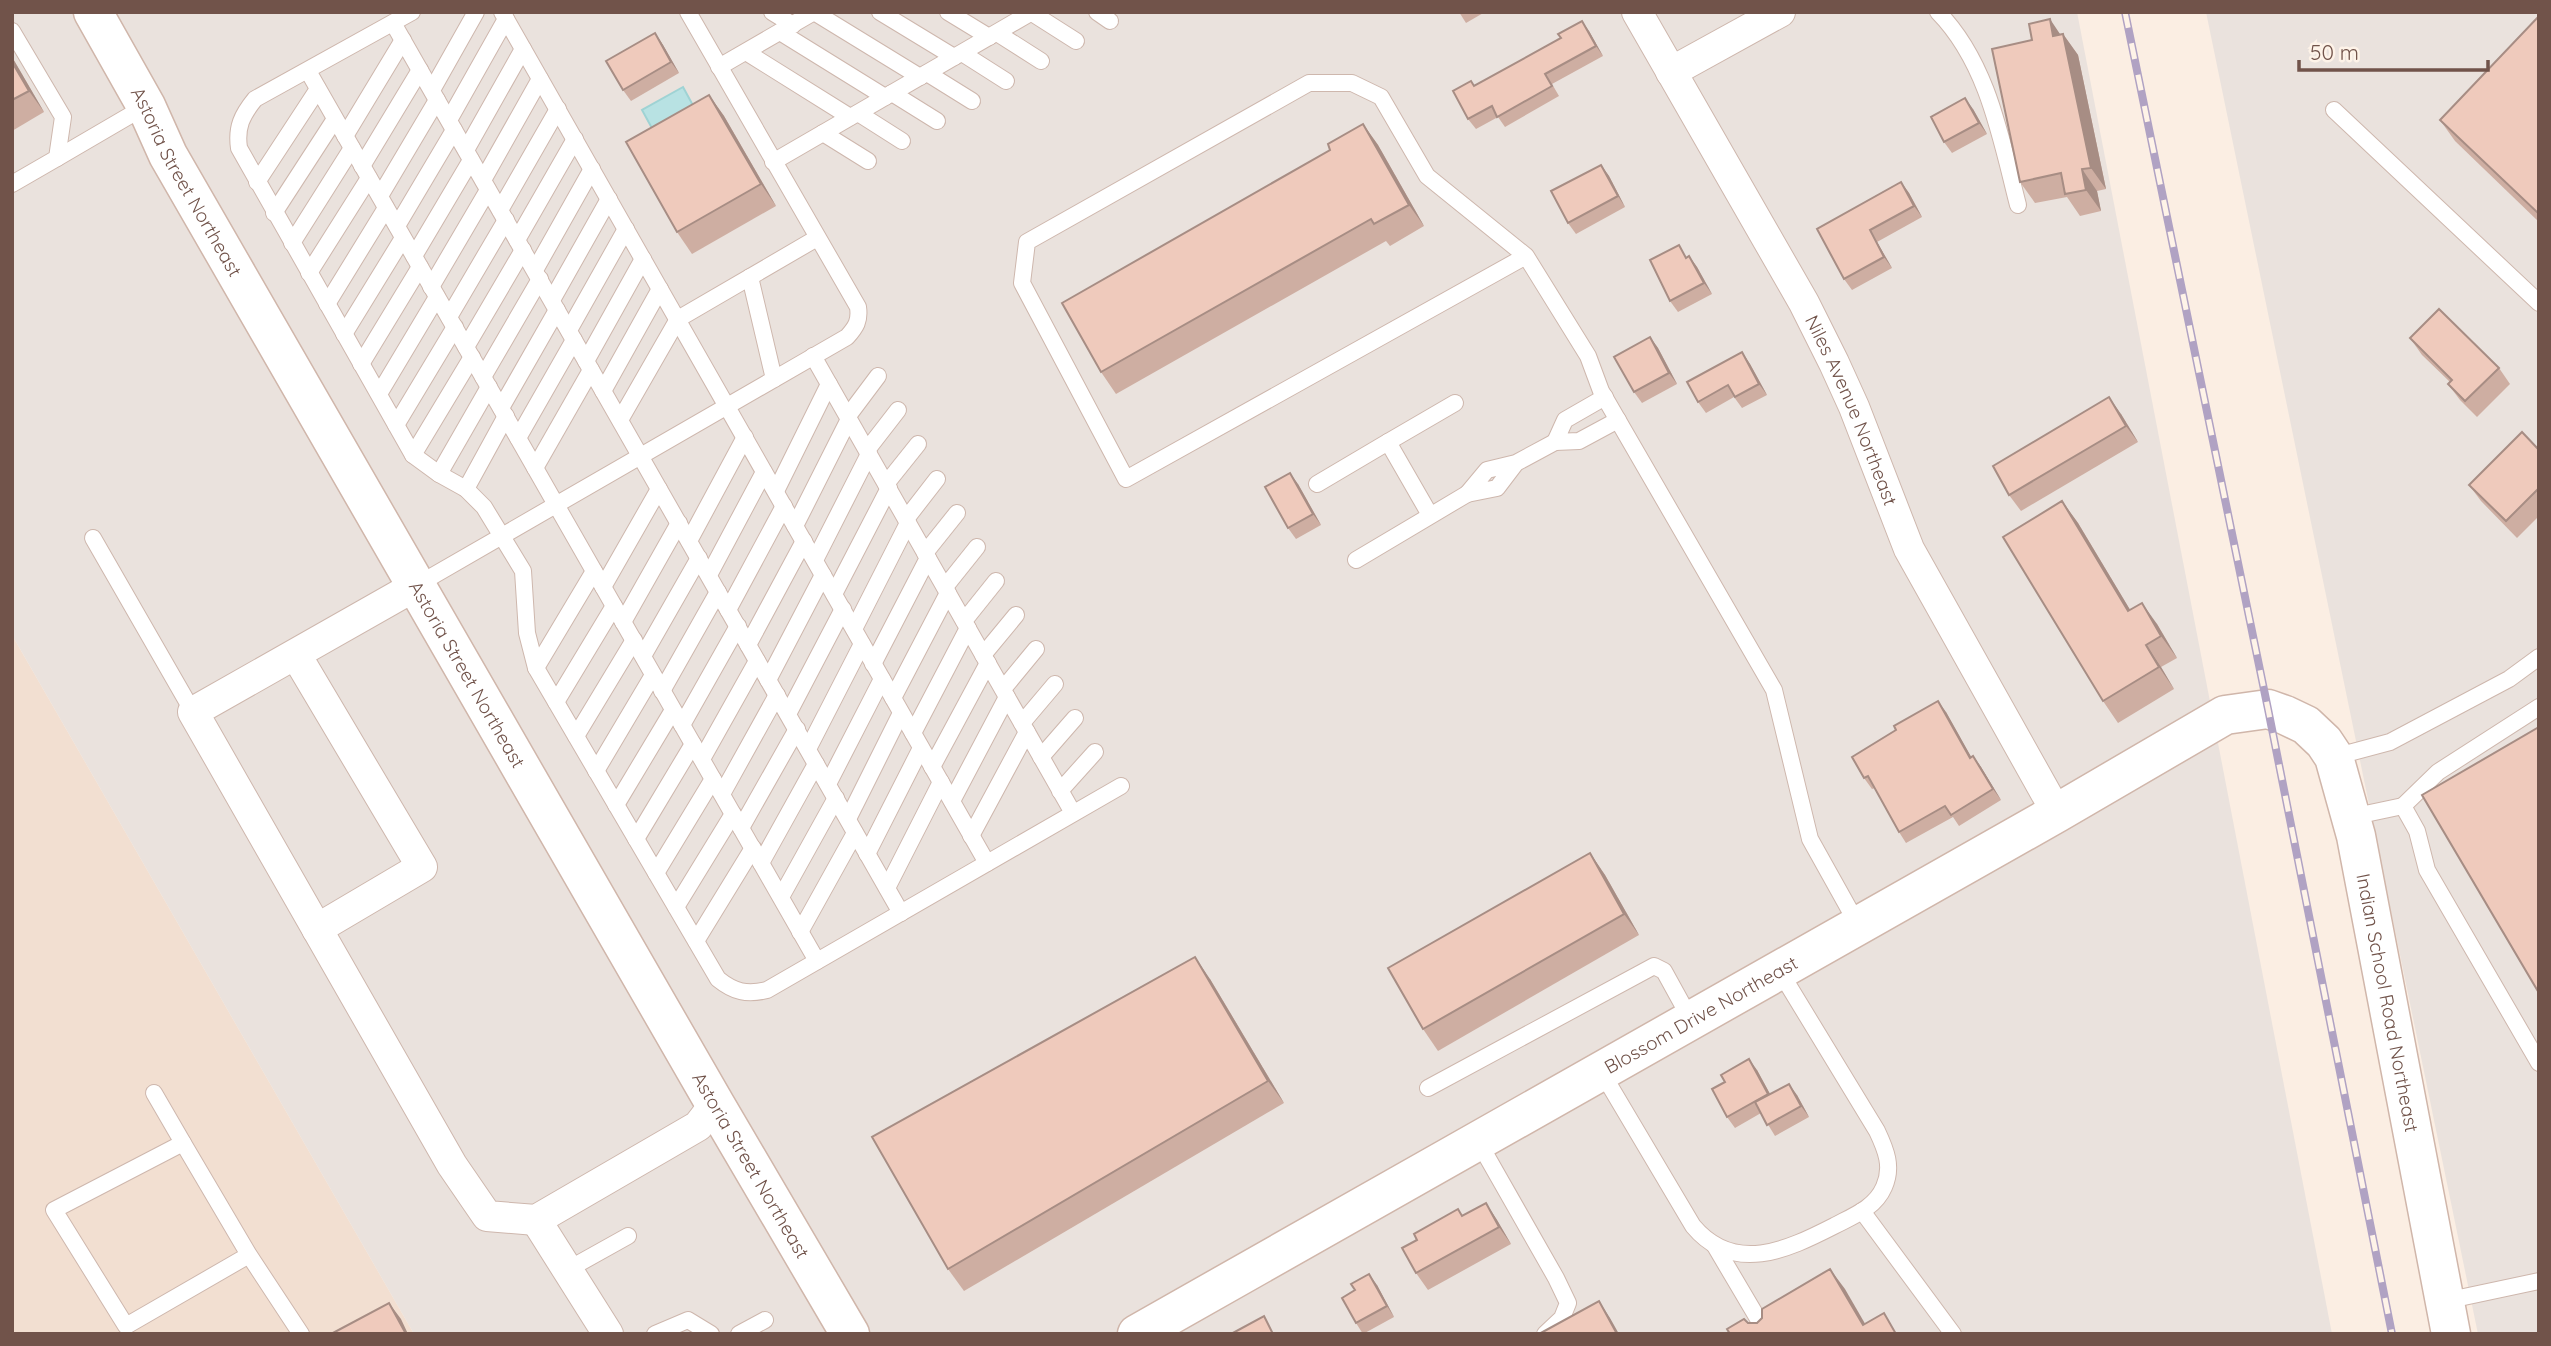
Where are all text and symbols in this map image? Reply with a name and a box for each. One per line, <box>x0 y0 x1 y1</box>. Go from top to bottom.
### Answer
scale bar <box>2299 28 2488 72</box>
text: 50 m <box>2310 39 2359 65</box>
street label: Astoria Street Northeast <box>126 83 247 281</box>
street label: Niles Avenue Northeast <box>1800 311 1903 509</box>
street label: Astoria Street Northeast <box>404 576 531 772</box>
street label: Indian School Road Northeast <box>2351 871 2424 1134</box>
street label: Blossom Drive Northeast <box>1600 950 1802 1079</box>
street label: Astoria Street Northeast <box>687 1068 815 1263</box>

